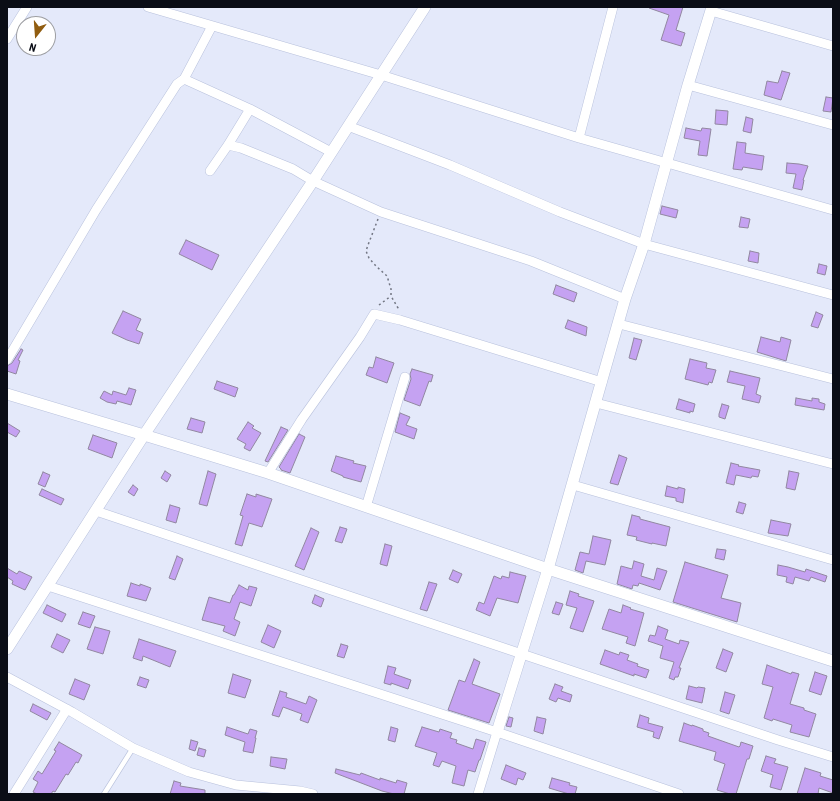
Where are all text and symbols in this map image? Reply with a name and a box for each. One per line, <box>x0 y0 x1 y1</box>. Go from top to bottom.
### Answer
north arrow <box>16 16 56 56</box>
text: N <box>28 40 38 54</box>

